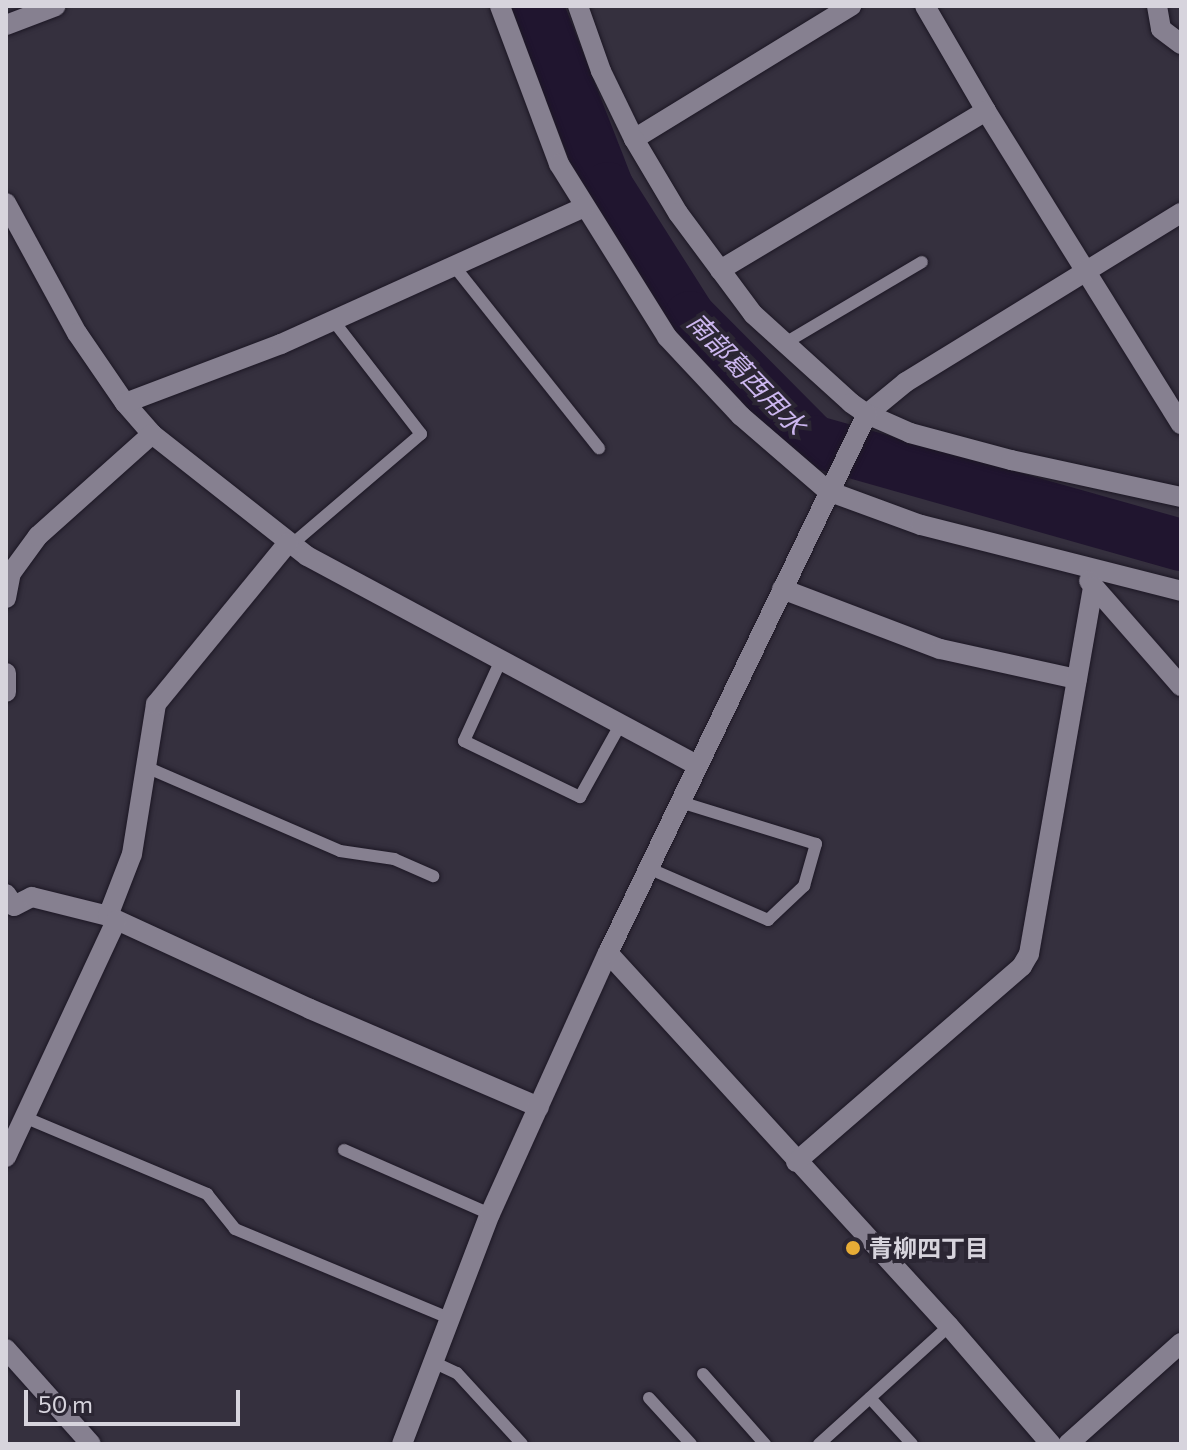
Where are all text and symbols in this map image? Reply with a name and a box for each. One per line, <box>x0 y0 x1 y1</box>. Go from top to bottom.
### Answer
water label: 南部葛西用水 <box>682 306 812 440</box>
place label: 青柳四丁目 <box>869 1234 989 1262</box>
marker: 青柳四丁目 <box>844 1239 862 1257</box>
scale bar <box>28 1374 244 1424</box>
text: 50 m <box>38 1389 93 1418</box>

